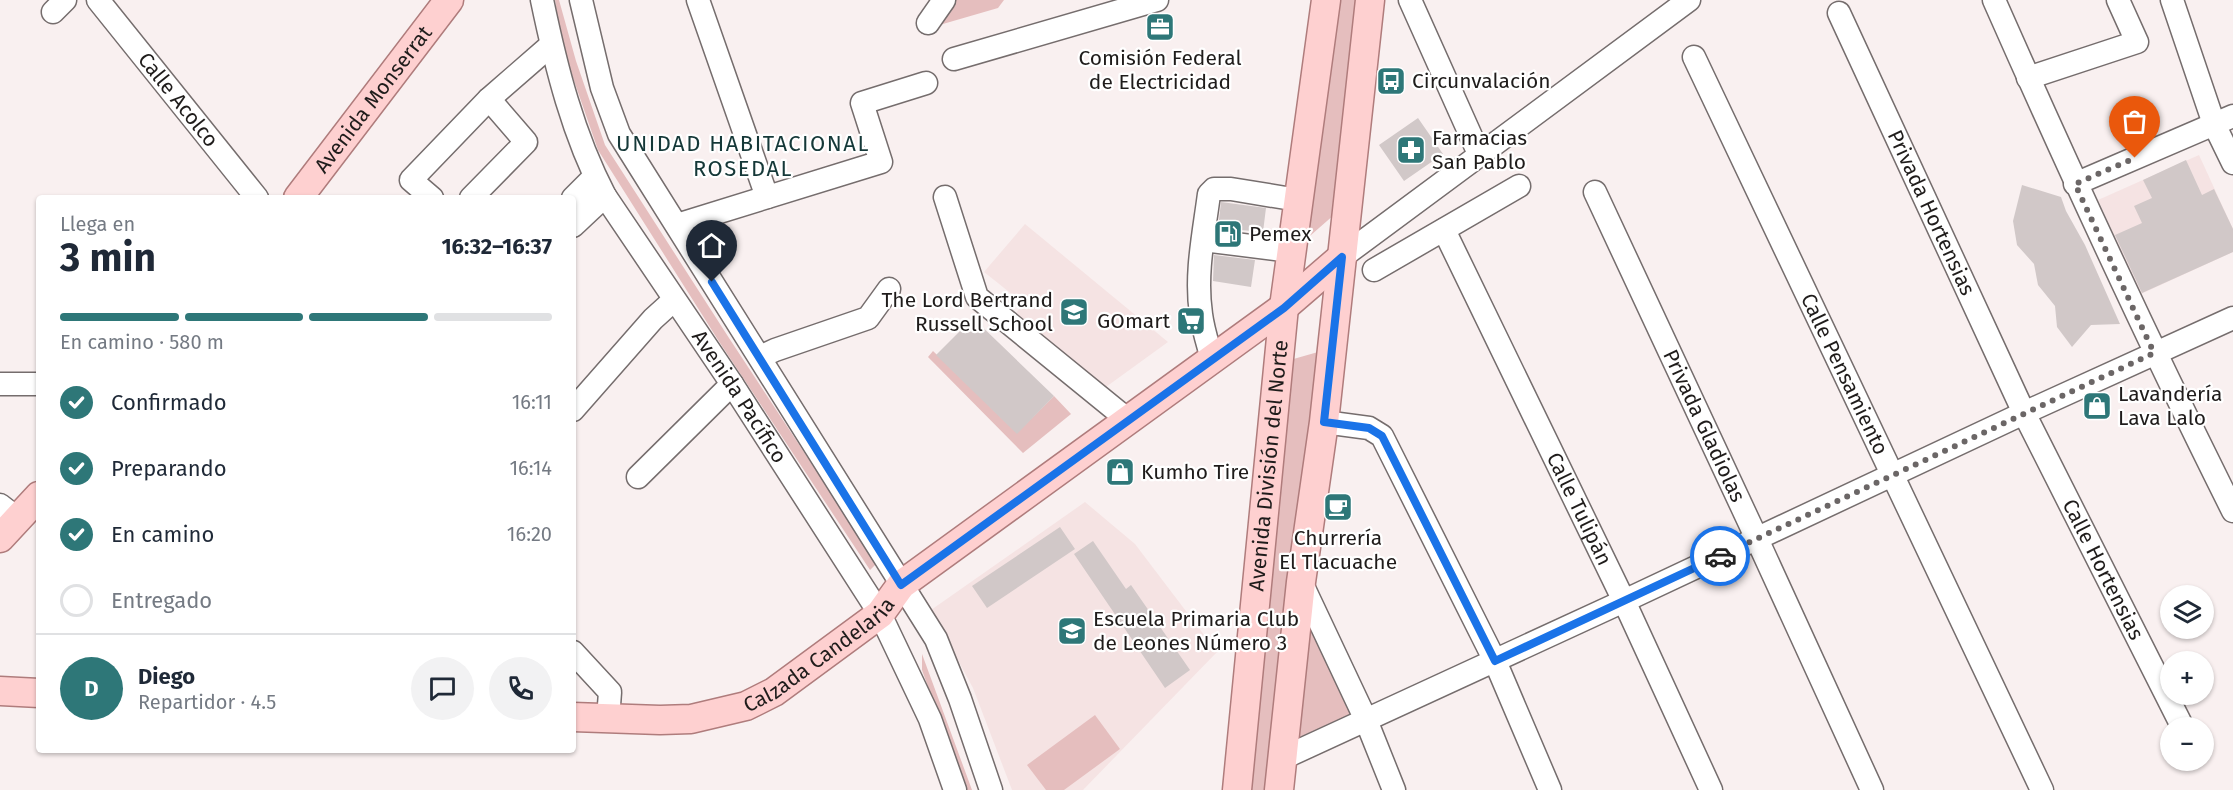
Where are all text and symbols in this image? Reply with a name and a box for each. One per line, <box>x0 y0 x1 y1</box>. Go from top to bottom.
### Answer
office icon: Comisión Federal de Electricidad <box>1144 11 1176 43</box>
street label: Avenida Monserrat <box>309 20 438 178</box>
place label: Comisión Federal de Electricidad <box>1078 45 1242 95</box>
street label: Calle Acolco <box>132 47 224 152</box>
bus stop icon: Circunvalación <box>1375 65 1407 97</box>
place label: Circunvalación <box>1412 68 1551 94</box>
pin <box>2109 96 2160 158</box>
icon: bag <box>2118 105 2151 138</box>
place label: Farmacias San Pablo <box>1432 125 1527 175</box>
street label: Privada Hortensias <box>1882 126 1981 300</box>
district label: UNIDAD HABITACIONAL ROSEDAL <box>616 130 870 182</box>
pharmacy icon: Farmacias San Pablo <box>1395 134 1427 166</box>
text: Llega en <box>60 212 135 236</box>
fuel station icon: Pemex <box>1212 218 1244 250</box>
pin <box>686 220 737 282</box>
place label: Pemex <box>1249 221 1312 247</box>
icon: home <box>695 229 728 262</box>
text: 16:32–16:37 <box>441 233 552 260</box>
text: 3 min <box>60 235 156 281</box>
place label: The Lord Bertrand Russell School <box>881 287 1053 337</box>
street label: Calle Pensamiento <box>1795 289 1894 459</box>
school or university icon: The Lord Bertrand Russell School <box>1058 296 1090 328</box>
supermarket icon: GOmart <box>1175 305 1207 337</box>
place label: GOmart <box>1097 308 1170 334</box>
street label: Avenida Pacífico <box>686 325 792 468</box>
text: En camino · 580 m <box>60 330 224 354</box>
street label: Avenida División del Norte <box>1243 339 1294 592</box>
street label: Privada Gladiolas <box>1657 345 1751 506</box>
place label: Lavandería Lava Lalo <box>2118 381 2223 431</box>
icon: check <box>60 386 93 419</box>
text: Confirmado <box>111 389 227 416</box>
text: 16:11 <box>512 390 552 414</box>
shop icon: Lavandería Lava Lalo <box>2081 390 2113 422</box>
street label: Calle Tulipán <box>1541 448 1618 570</box>
icon: check <box>60 452 93 485</box>
text: Preparando <box>111 455 227 482</box>
text: 16:14 <box>509 456 552 480</box>
shop icon: Kumho Tire <box>1104 456 1136 488</box>
place label: Kumho Tire <box>1141 459 1249 485</box>
cafe icon: Churrería El Tlacuache <box>1322 491 1354 523</box>
street label: Calle Hortensias <box>2057 495 2149 644</box>
icon: check <box>60 518 93 551</box>
text: En camino <box>111 521 214 548</box>
text: 16:20 <box>507 522 552 546</box>
place label: Churrería El Tlacuache <box>1279 525 1397 575</box>
courier <box>1690 526 1750 586</box>
icon: car <box>1704 540 1737 573</box>
map controls <box>2160 585 2214 771</box>
button: layers <box>2160 585 2214 639</box>
text: Entregado <box>111 587 212 614</box>
street label: Calzada Candelaria <box>739 592 901 718</box>
place label: Escuela Primaria Club de Leones Número 3 <box>1093 606 1299 656</box>
school or university icon: Escuela Primaria Club de Leones Número 3 <box>1056 615 1088 647</box>
button: + <box>2160 651 2214 705</box>
button: chat <box>411 657 474 720</box>
button: phone <box>489 657 552 720</box>
text: Diego <box>138 663 195 690</box>
text: D <box>84 675 99 702</box>
text: Repartidor · 4.5 <box>138 690 276 714</box>
button: − <box>2160 717 2214 771</box>

